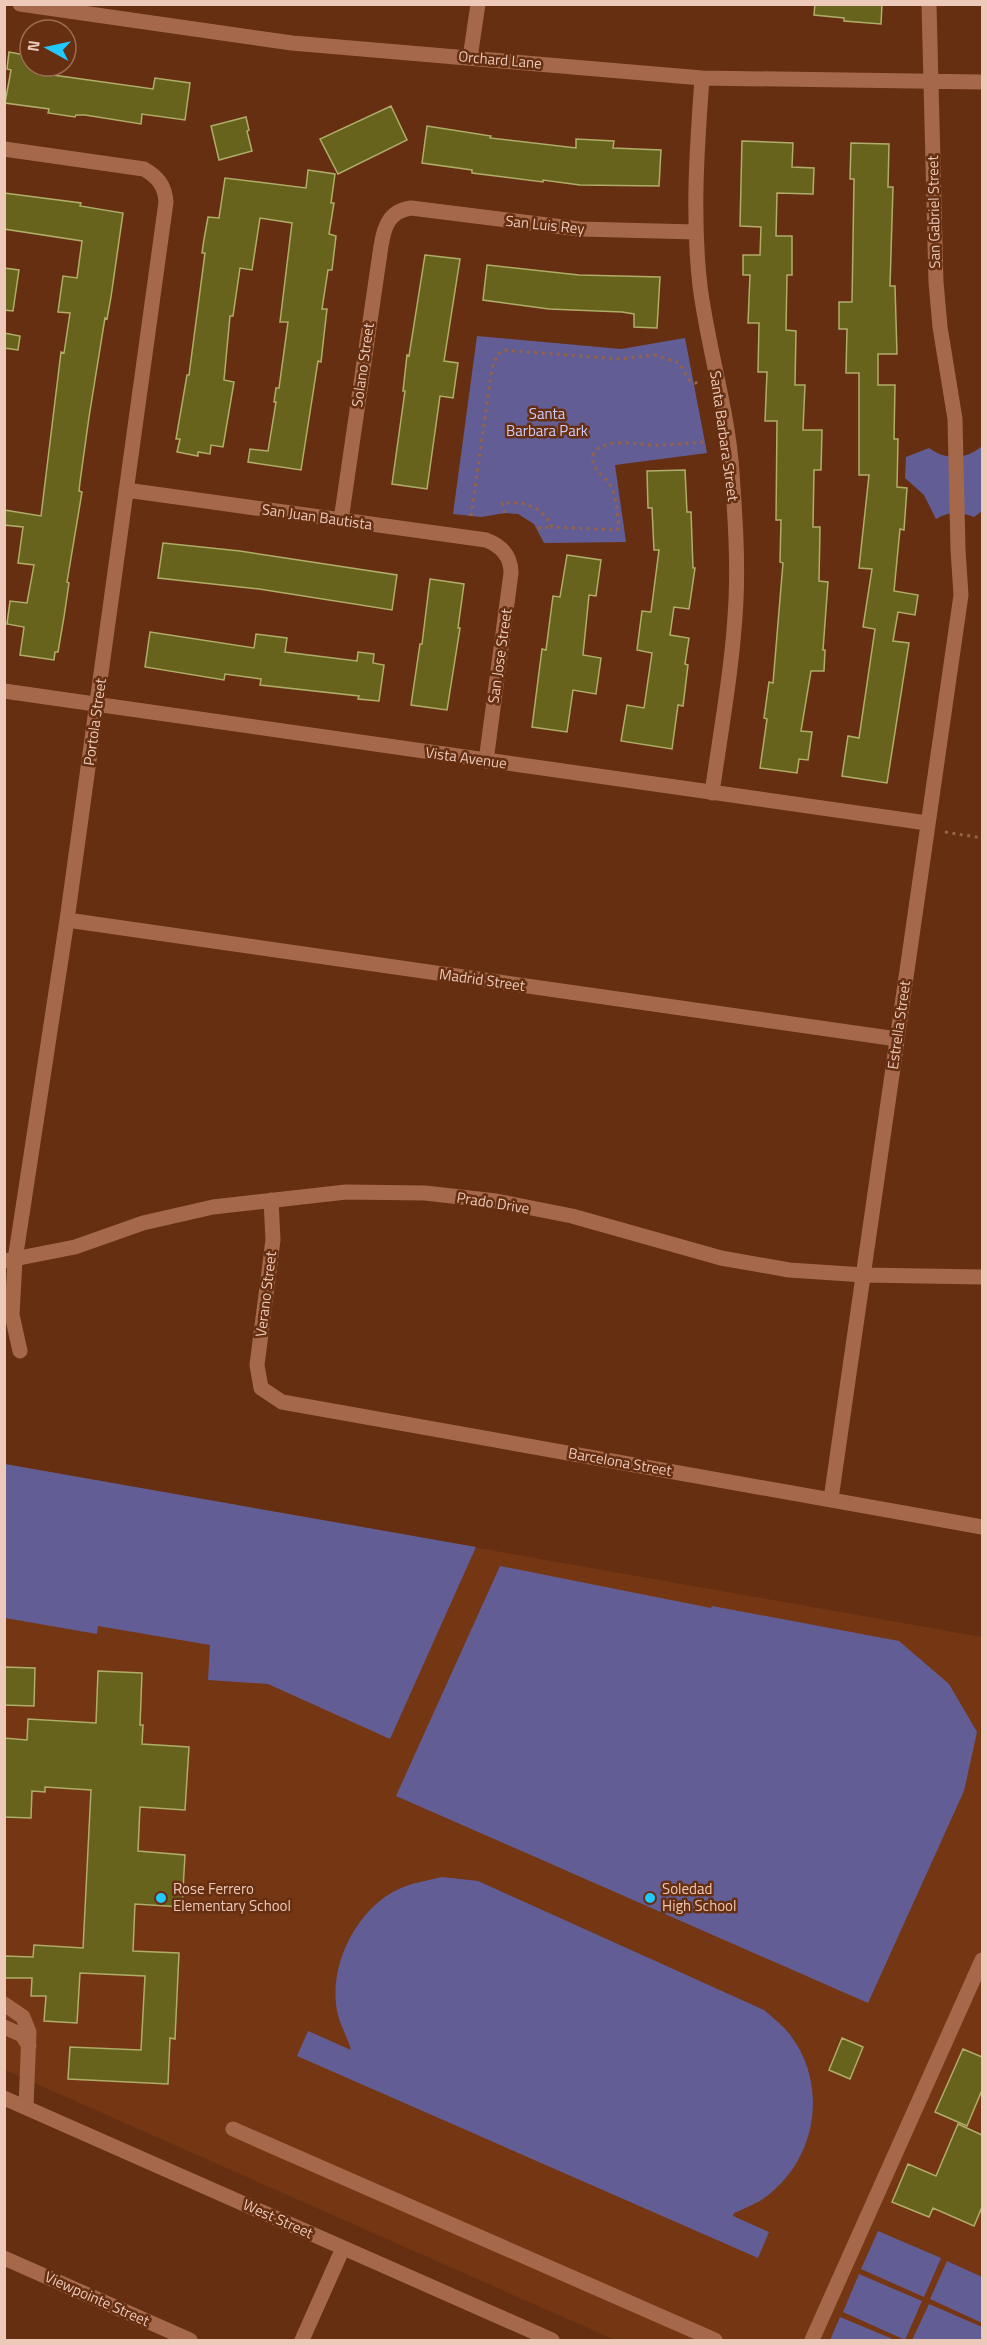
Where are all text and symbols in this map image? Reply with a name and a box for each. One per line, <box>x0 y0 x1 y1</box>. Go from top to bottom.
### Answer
north arrow <box>18 18 78 78</box>
text: N <box>20 39 46 53</box>
street label: Orchard Lane <box>457 44 543 75</box>
street label: San Gabriel Street <box>921 155 946 269</box>
street label: San Luis Rey <box>504 209 586 240</box>
street label: Solano Street <box>345 321 380 409</box>
street label: Santa Barbara Street <box>704 369 745 503</box>
park label: Santa Barbara Park <box>506 402 588 442</box>
street label: San Juan Bautista <box>260 497 374 536</box>
street label: San Jose Street <box>481 606 518 705</box>
street label: Portola Street <box>77 676 112 767</box>
street label: Vista Avenue <box>424 740 508 775</box>
street label: Madrid Street <box>438 962 527 997</box>
street label: Estrella Street <box>881 978 916 1071</box>
street label: Prado Drive <box>455 1185 531 1220</box>
street label: Verano Street <box>249 1249 282 1338</box>
street label: Barcelona Street <box>567 1441 674 1482</box>
place label: Rose Ferrero Elementary School <box>173 1877 291 1917</box>
place label: Soledad High School <box>662 1877 737 1917</box>
marker: Rose Ferrero Elementary School <box>154 1891 168 1905</box>
marker: Soledad High School <box>643 1891 657 1905</box>
street label: West Street <box>239 2193 318 2245</box>
street label: Viewpointe Street <box>41 2265 154 2332</box>

